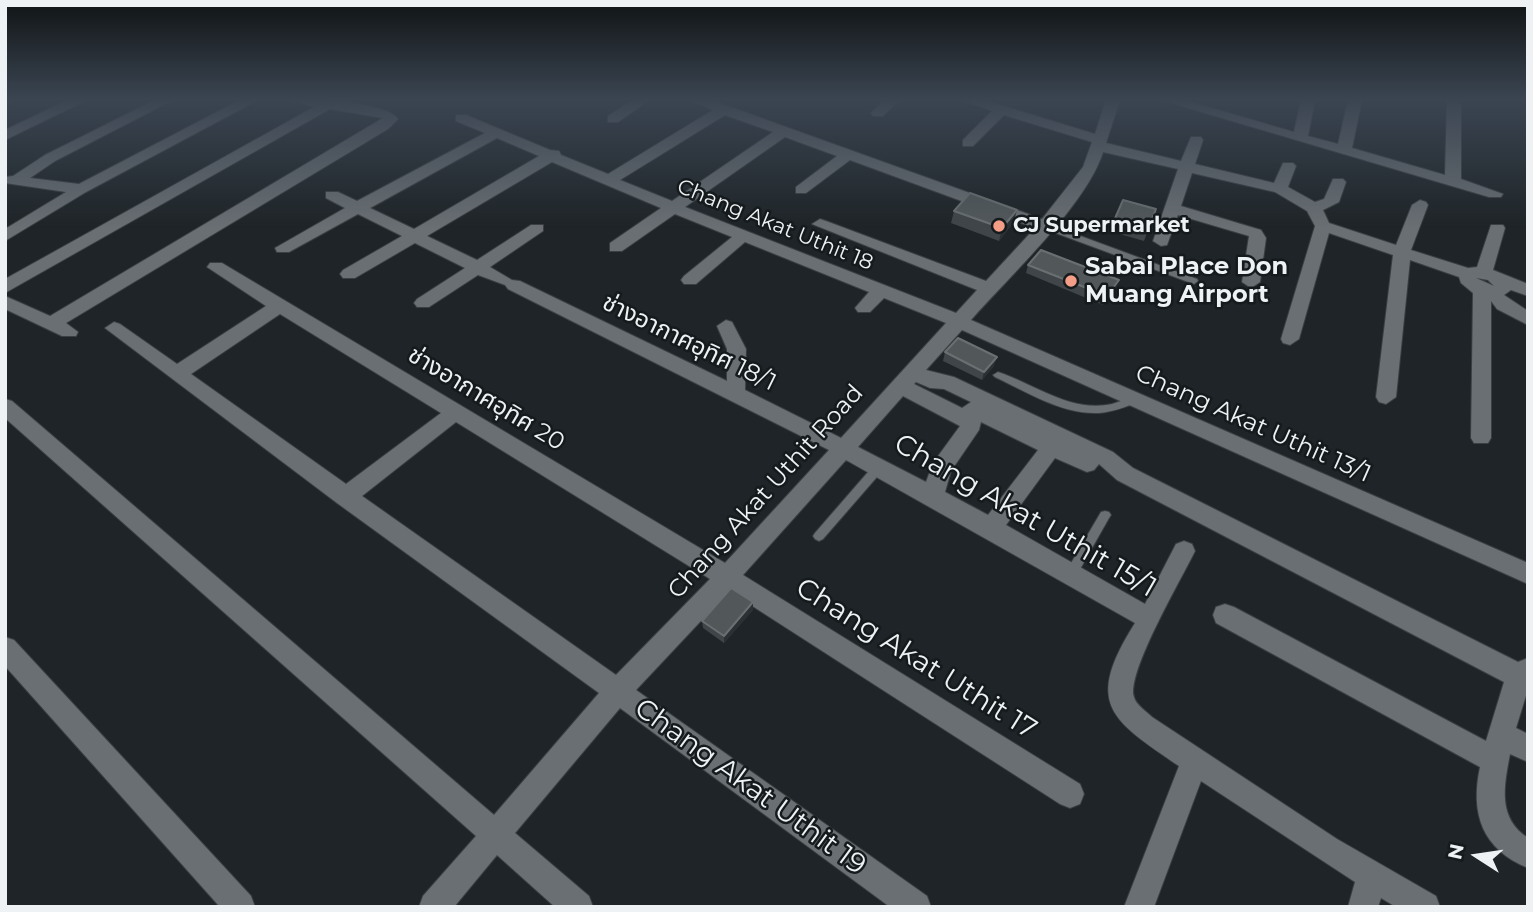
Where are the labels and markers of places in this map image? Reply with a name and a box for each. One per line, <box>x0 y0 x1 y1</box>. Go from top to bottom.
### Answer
place label: CJ Supermarket <box>1013 213 1190 239</box>
marker: CJ Supermarket <box>991 218 1007 234</box>
place label: Sabai Place Don Muang Airport <box>1085 253 1288 309</box>
marker: Sabai Place Don Muang Airport <box>1063 273 1079 289</box>

